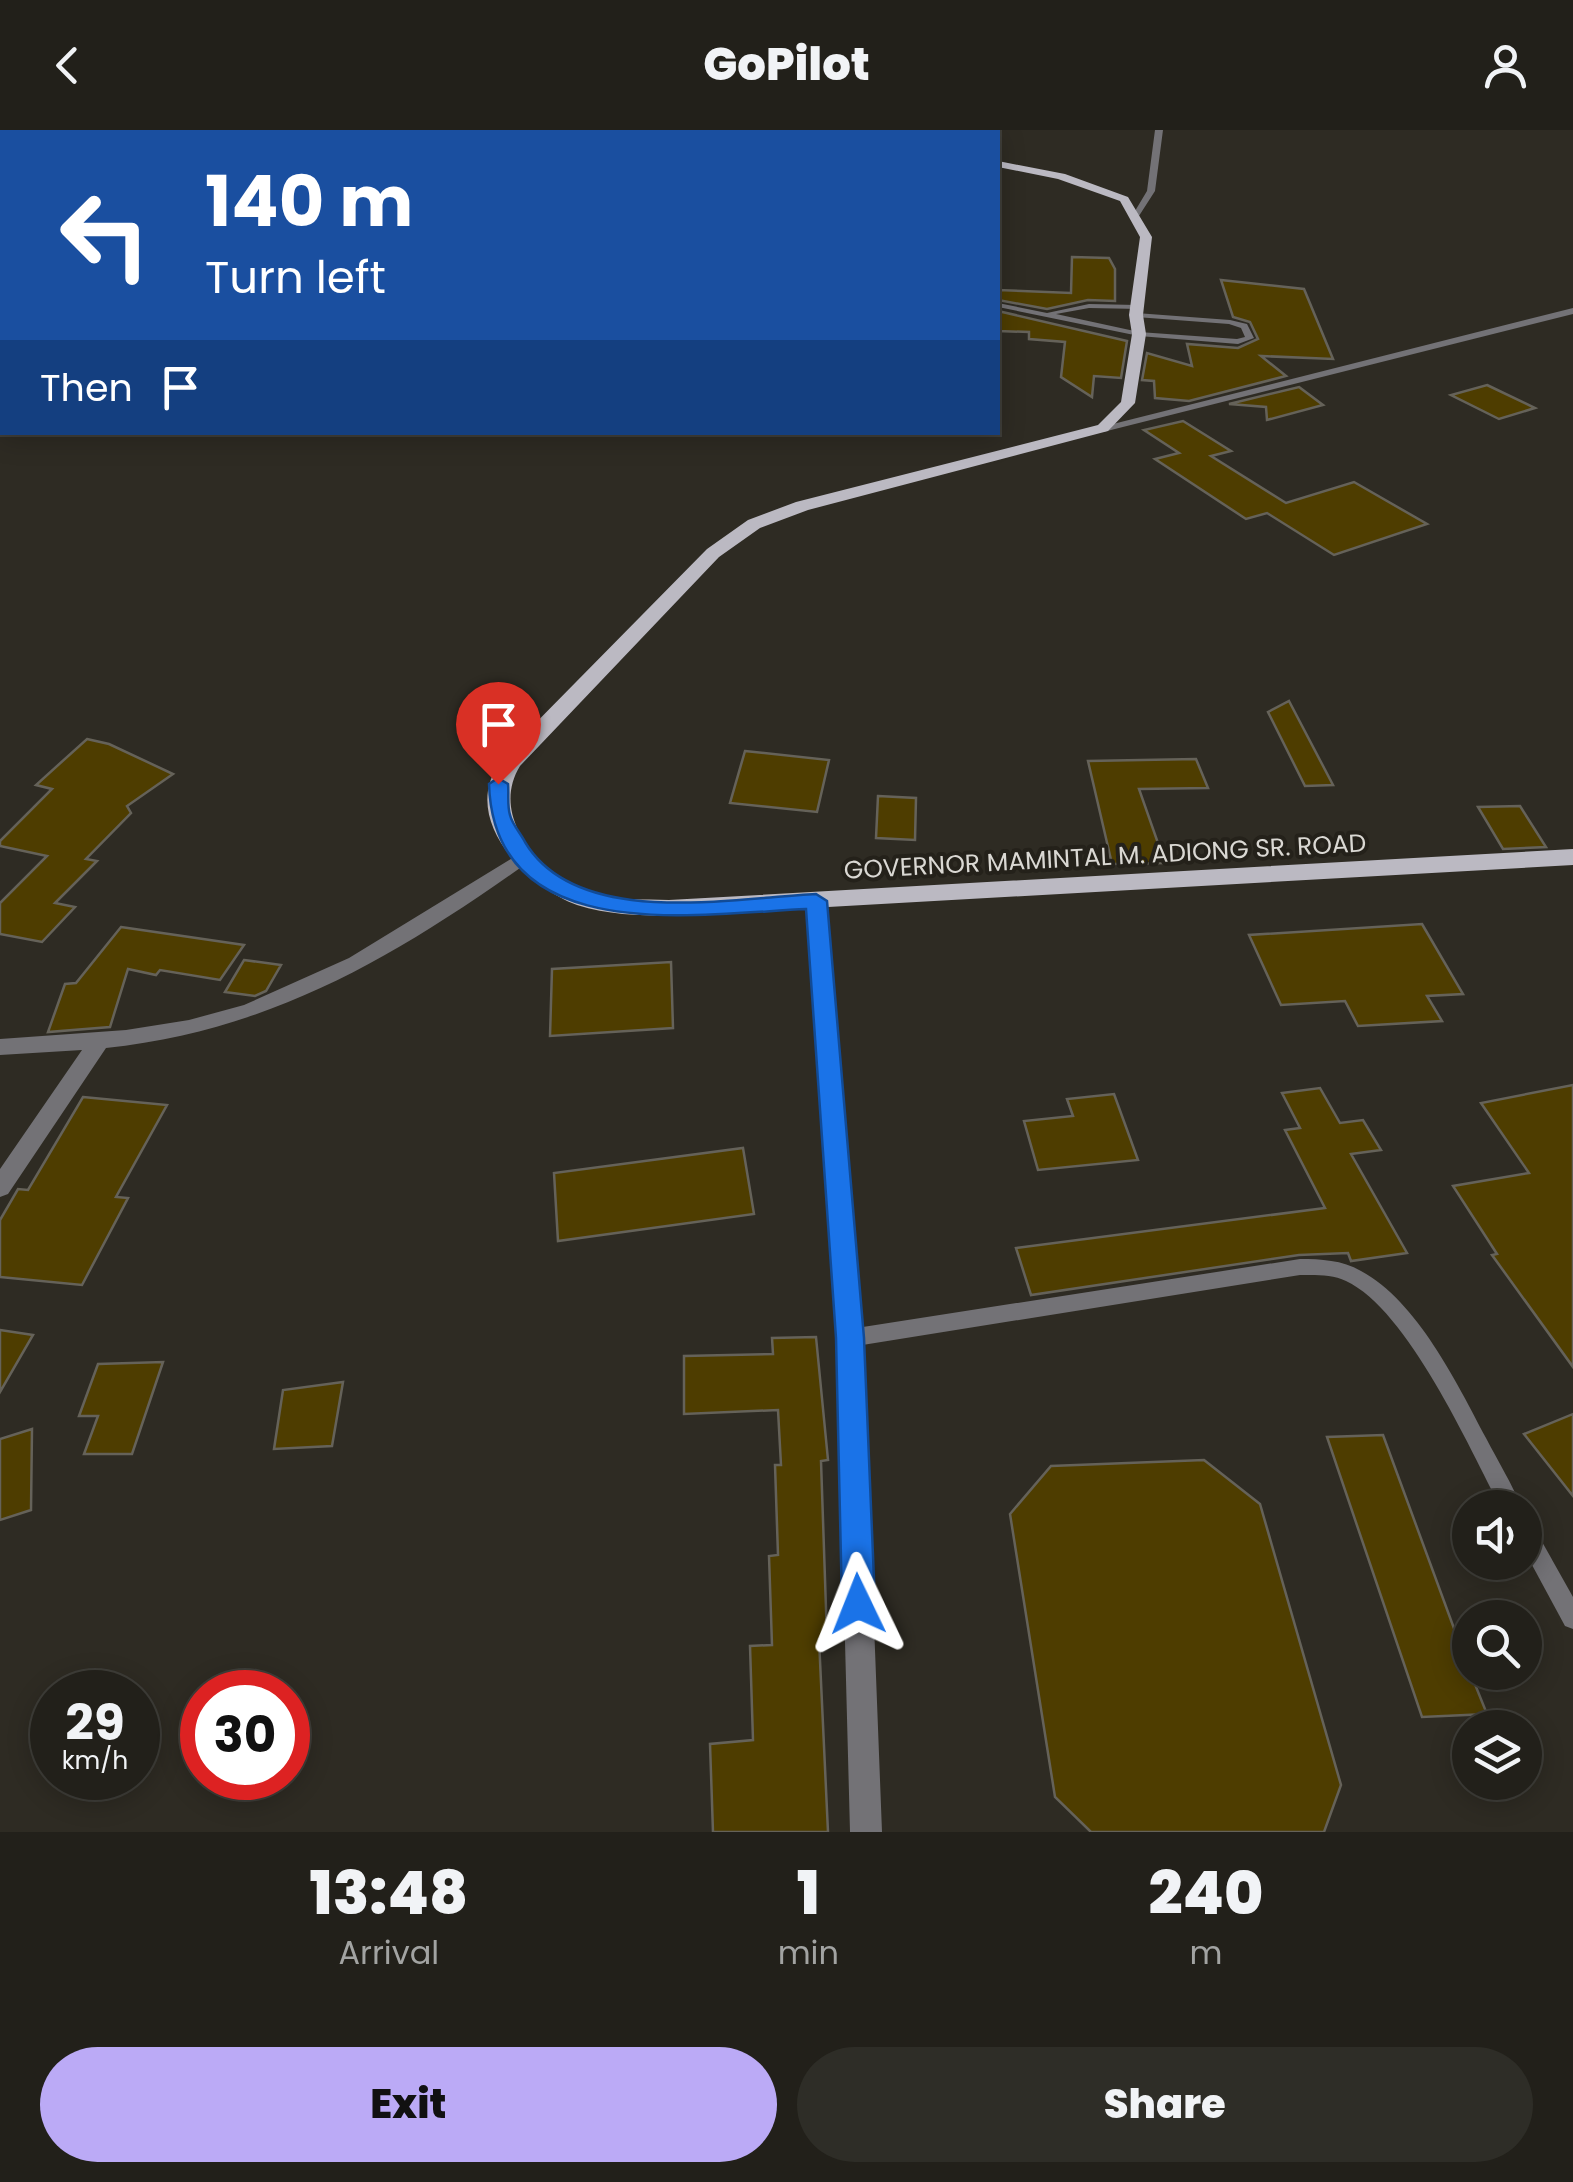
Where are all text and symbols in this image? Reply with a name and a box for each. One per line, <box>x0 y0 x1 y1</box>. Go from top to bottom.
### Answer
text: GoPilot <box>703 33 870 96</box>
icon: back <box>40 38 95 93</box>
icon: person <box>1478 38 1533 93</box>
text: 140 m <box>205 152 413 251</box>
icon: left <box>40 170 170 300</box>
text: Turn left <box>205 246 386 309</box>
icon: arrive <box>153 360 208 415</box>
text: Then <box>40 361 133 414</box>
pin <box>456 682 541 785</box>
icon: arrive <box>471 697 526 752</box>
street label: GOVERNOR MAMINTAL M. ADIONG SR. ROAD <box>843 825 1367 888</box>
map controls <box>1452 1490 1542 1800</box>
button: sound <box>1452 1490 1542 1580</box>
position arrow <box>806 1552 910 1656</box>
button: search <box>1452 1600 1542 1690</box>
speed limit sign: 30 <box>180 1670 310 1800</box>
text: 29 <box>65 1687 125 1758</box>
button: layers <box>1452 1710 1542 1800</box>
text: km/h <box>62 1743 128 1778</box>
text: 13:48 <box>310 1851 468 1935</box>
text: 1 <box>797 1851 820 1935</box>
text: 240 <box>1148 1851 1263 1935</box>
text: Arrival <box>338 1930 439 1975</box>
text: min <box>778 1930 839 1975</box>
text: m <box>1189 1930 1222 1975</box>
button: Exit <box>40 2047 777 2162</box>
button: Share <box>797 2047 1533 2162</box>

